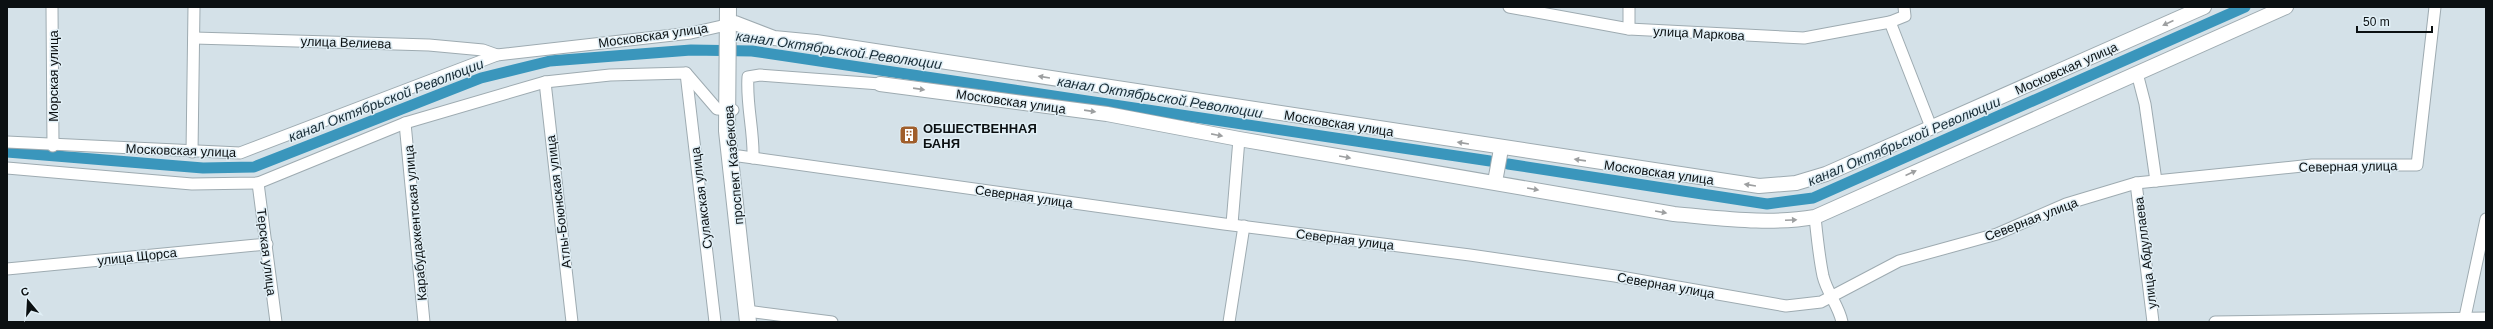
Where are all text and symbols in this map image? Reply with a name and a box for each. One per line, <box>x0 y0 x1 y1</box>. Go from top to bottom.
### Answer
scale bar <box>2357 8 2432 34</box>
text: 50 m <box>2363 15 2390 29</box>
street label: Московская улица <box>597 20 710 51</box>
one-way arrow <box>2162 20 2174 26</box>
street label: улица Маркова <box>1653 24 1746 43</box>
water label: канал Октябрьской Революции <box>735 28 943 72</box>
street label: Морская улица <box>46 29 61 122</box>
street label: улица Велиева <box>300 33 392 52</box>
street label: Московская улица <box>2013 39 2120 98</box>
water label: канал Октябрьской Революции <box>286 55 486 145</box>
water label: канал Октябрьской Революции <box>1056 73 1264 121</box>
one-way arrow <box>1038 74 1050 80</box>
one-way arrow <box>913 86 925 92</box>
street label: Московская улица <box>955 86 1068 117</box>
water label: канал Октябрьской Революции <box>1805 93 2003 189</box>
street label: проспект Казбекова <box>721 104 746 225</box>
street label: Московская улица <box>1283 107 1395 140</box>
one-way arrow <box>1083 108 1096 114</box>
place label: ОБШЕСТВЕННАЯ БАНЯ <box>923 121 1037 151</box>
building icon: ОБШЕСТВЕННАЯ БАНЯ <box>898 124 920 146</box>
one-way arrow <box>1211 132 1223 138</box>
street label: Атлы-Боюнская улица <box>543 134 574 269</box>
one-way arrow <box>1457 140 1469 146</box>
street label: Московская улица <box>125 141 237 160</box>
street label: Карабудахкентская улица <box>401 144 430 301</box>
street label: Сулакская улица <box>688 145 715 250</box>
one-way arrow <box>1339 154 1351 160</box>
one-way arrow <box>1573 157 1586 163</box>
street label: Московская улица <box>1603 157 1716 188</box>
street label: Северная улица <box>2299 158 2398 175</box>
one-way arrow <box>1906 170 1917 176</box>
street label: Северная улица <box>974 182 1075 211</box>
one-way arrow <box>1744 182 1756 188</box>
one-way arrow <box>1527 186 1540 192</box>
street label: Северная улица <box>1982 195 2081 244</box>
street label: улица Абдуллаева <box>2131 196 2160 310</box>
street label: Терская улица <box>254 208 279 297</box>
one-way arrow <box>1655 209 1668 215</box>
one-way arrow <box>1785 217 1798 223</box>
street label: Северная улица <box>1295 226 1396 253</box>
street label: улица Щорса <box>97 245 178 268</box>
street label: Северная улица <box>1616 270 1717 302</box>
north arrow <box>8 281 48 321</box>
text: С <box>19 285 31 298</box>

